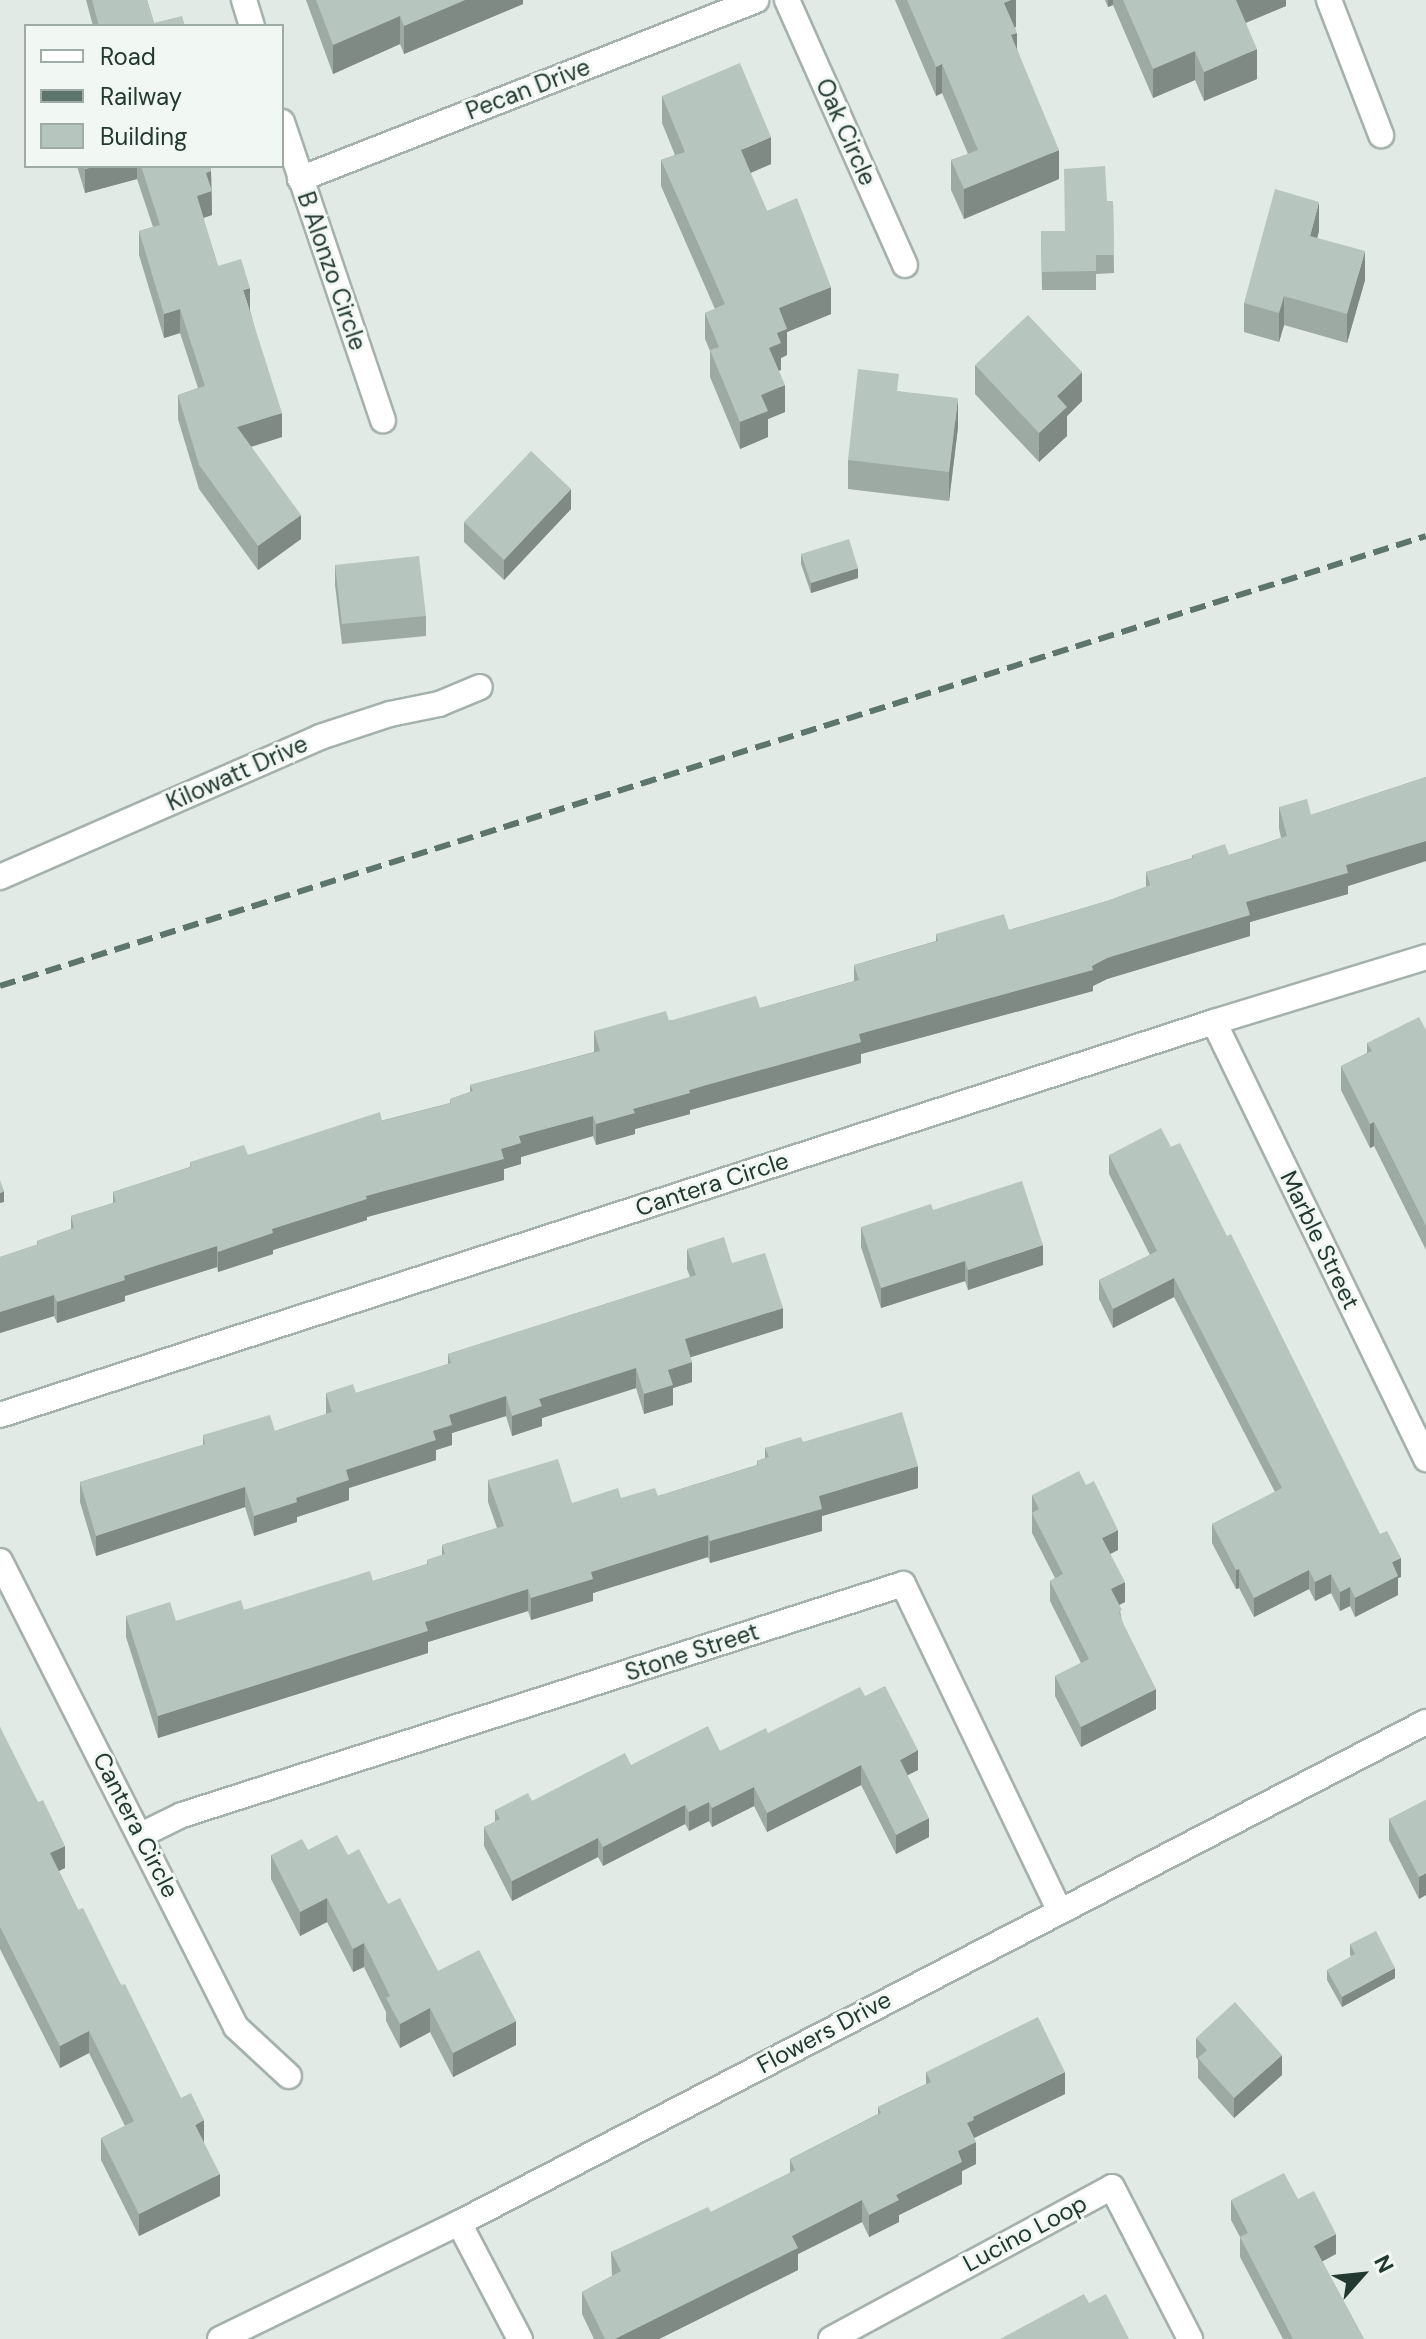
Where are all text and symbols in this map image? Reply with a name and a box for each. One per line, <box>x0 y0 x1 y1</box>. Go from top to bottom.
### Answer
legend <box>24 24 284 168</box>
text: Road <box>100 41 156 72</box>
street label: Pecan Drive <box>462 52 594 126</box>
street label: Oak Circle <box>810 74 882 190</box>
text: Railway <box>100 81 182 112</box>
text: Building <box>100 121 187 152</box>
street label: B Alonzo Circle <box>291 188 373 354</box>
street label: Kilowatt Drive <box>162 729 312 817</box>
street label: Cantera Circle <box>632 1146 792 1222</box>
street label: Marble Street <box>1274 1166 1366 1314</box>
street label: Stone Street <box>621 1617 763 1687</box>
street label: Cantera Circle <box>87 1748 185 1902</box>
street label: Flowers Drive <box>752 1985 896 2079</box>
street label: Lucino Loop <box>958 2188 1092 2278</box>
north arrow <box>1322 2235 1402 2315</box>
text: N <box>1367 2250 1400 2278</box>

